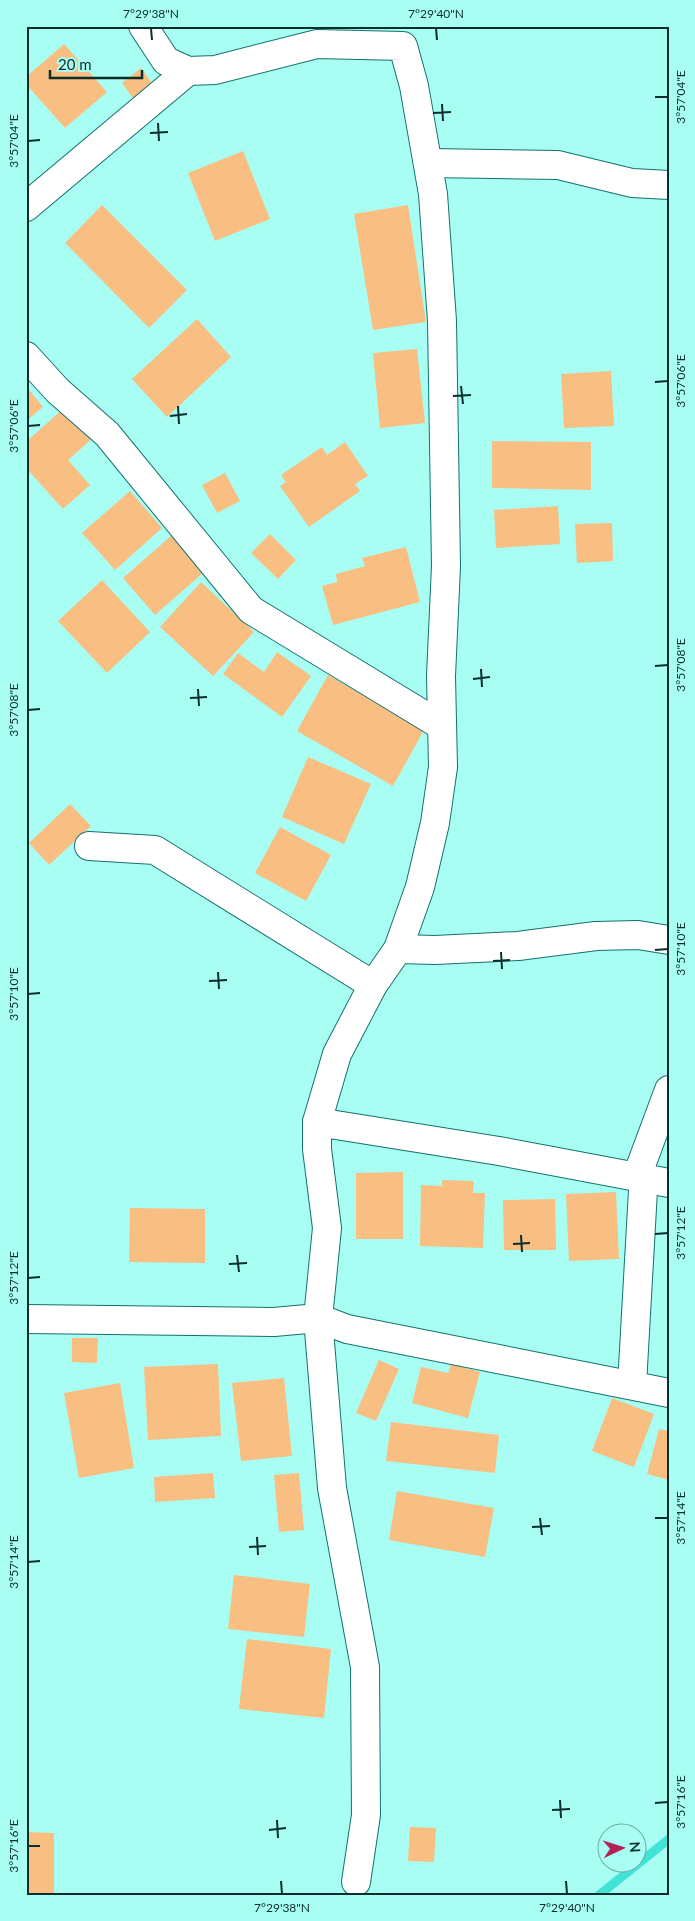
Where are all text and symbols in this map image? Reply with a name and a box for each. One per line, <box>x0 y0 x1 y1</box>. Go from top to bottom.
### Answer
text: 7°29'38"N <box>123 6 179 21</box>
text: 7°29'40"N <box>408 6 464 21</box>
scale bar <box>50 48 142 80</box>
text: 20 m <box>58 55 92 73</box>
text: 3°57'04"E <box>673 70 688 124</box>
text: 3°57'04"E <box>6 114 21 168</box>
text: 3°57'06"E <box>673 354 688 408</box>
text: 3°57'06"E <box>6 399 21 453</box>
text: 3°57'08"E <box>673 638 688 692</box>
text: 3°57'08"E <box>6 683 21 737</box>
text: 3°57'10"E <box>673 922 688 976</box>
text: 3°57'10"E <box>6 967 21 1021</box>
text: 3°57'12"E <box>673 1206 688 1260</box>
text: 3°57'12"E <box>6 1251 21 1305</box>
text: 3°57'14"E <box>673 1491 688 1545</box>
text: 3°57'14"E <box>6 1535 21 1589</box>
text: 3°57'16"E <box>673 1775 688 1829</box>
text: 3°57'16"E <box>6 1819 21 1873</box>
north arrow <box>598 1824 648 1874</box>
text: N <box>627 1841 644 1853</box>
text: 7°29'38"N <box>254 1900 310 1915</box>
text: 7°29'40"N <box>539 1900 595 1915</box>

